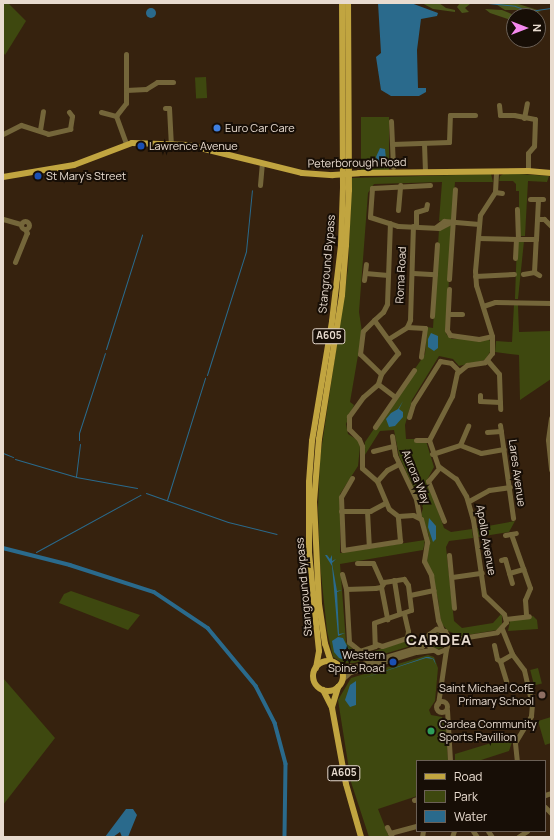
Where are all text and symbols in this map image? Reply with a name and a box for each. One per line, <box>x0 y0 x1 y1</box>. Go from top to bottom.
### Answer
north arrow <box>506 8 546 48</box>
text: N <box>530 24 545 32</box>
place label: Euro Car Care <box>225 121 295 135</box>
marker: Euro Car Care <box>212 123 222 133</box>
place label: Lawrence Avenue <box>149 139 238 153</box>
marker: Lawrence Avenue <box>136 141 146 151</box>
street label: Peterborough Road <box>307 156 407 170</box>
place label: St Mary's Street <box>46 169 126 183</box>
marker: St Mary's Street <box>33 171 43 181</box>
street label: Stanground Bypass <box>316 214 338 314</box>
street label: Roma Road <box>393 246 409 304</box>
road number: A605 <box>312 328 346 344</box>
street label: Lares Avenue <box>506 439 528 507</box>
street label: Aurora Way <box>399 448 433 506</box>
street label: Apollo Avenue <box>473 504 499 576</box>
street label: Stanground Bypass <box>293 537 315 637</box>
district label: CARDEA <box>406 631 472 649</box>
place label: Western Spine Road <box>328 649 385 675</box>
marker: Western Spine Road <box>388 657 398 667</box>
place label: Saint Michael CofE Primary School <box>439 682 534 708</box>
marker: Saint Michael CofE Primary School <box>537 690 547 700</box>
place label: Cardea Community Sports Pavillion <box>439 718 537 744</box>
marker: Cardea Community Sports Pavillion <box>426 726 436 736</box>
legend <box>416 760 546 832</box>
road number: A605 <box>327 765 361 781</box>
text: Road <box>454 768 482 785</box>
text: Park <box>454 788 478 805</box>
text: Water <box>454 808 487 825</box>

